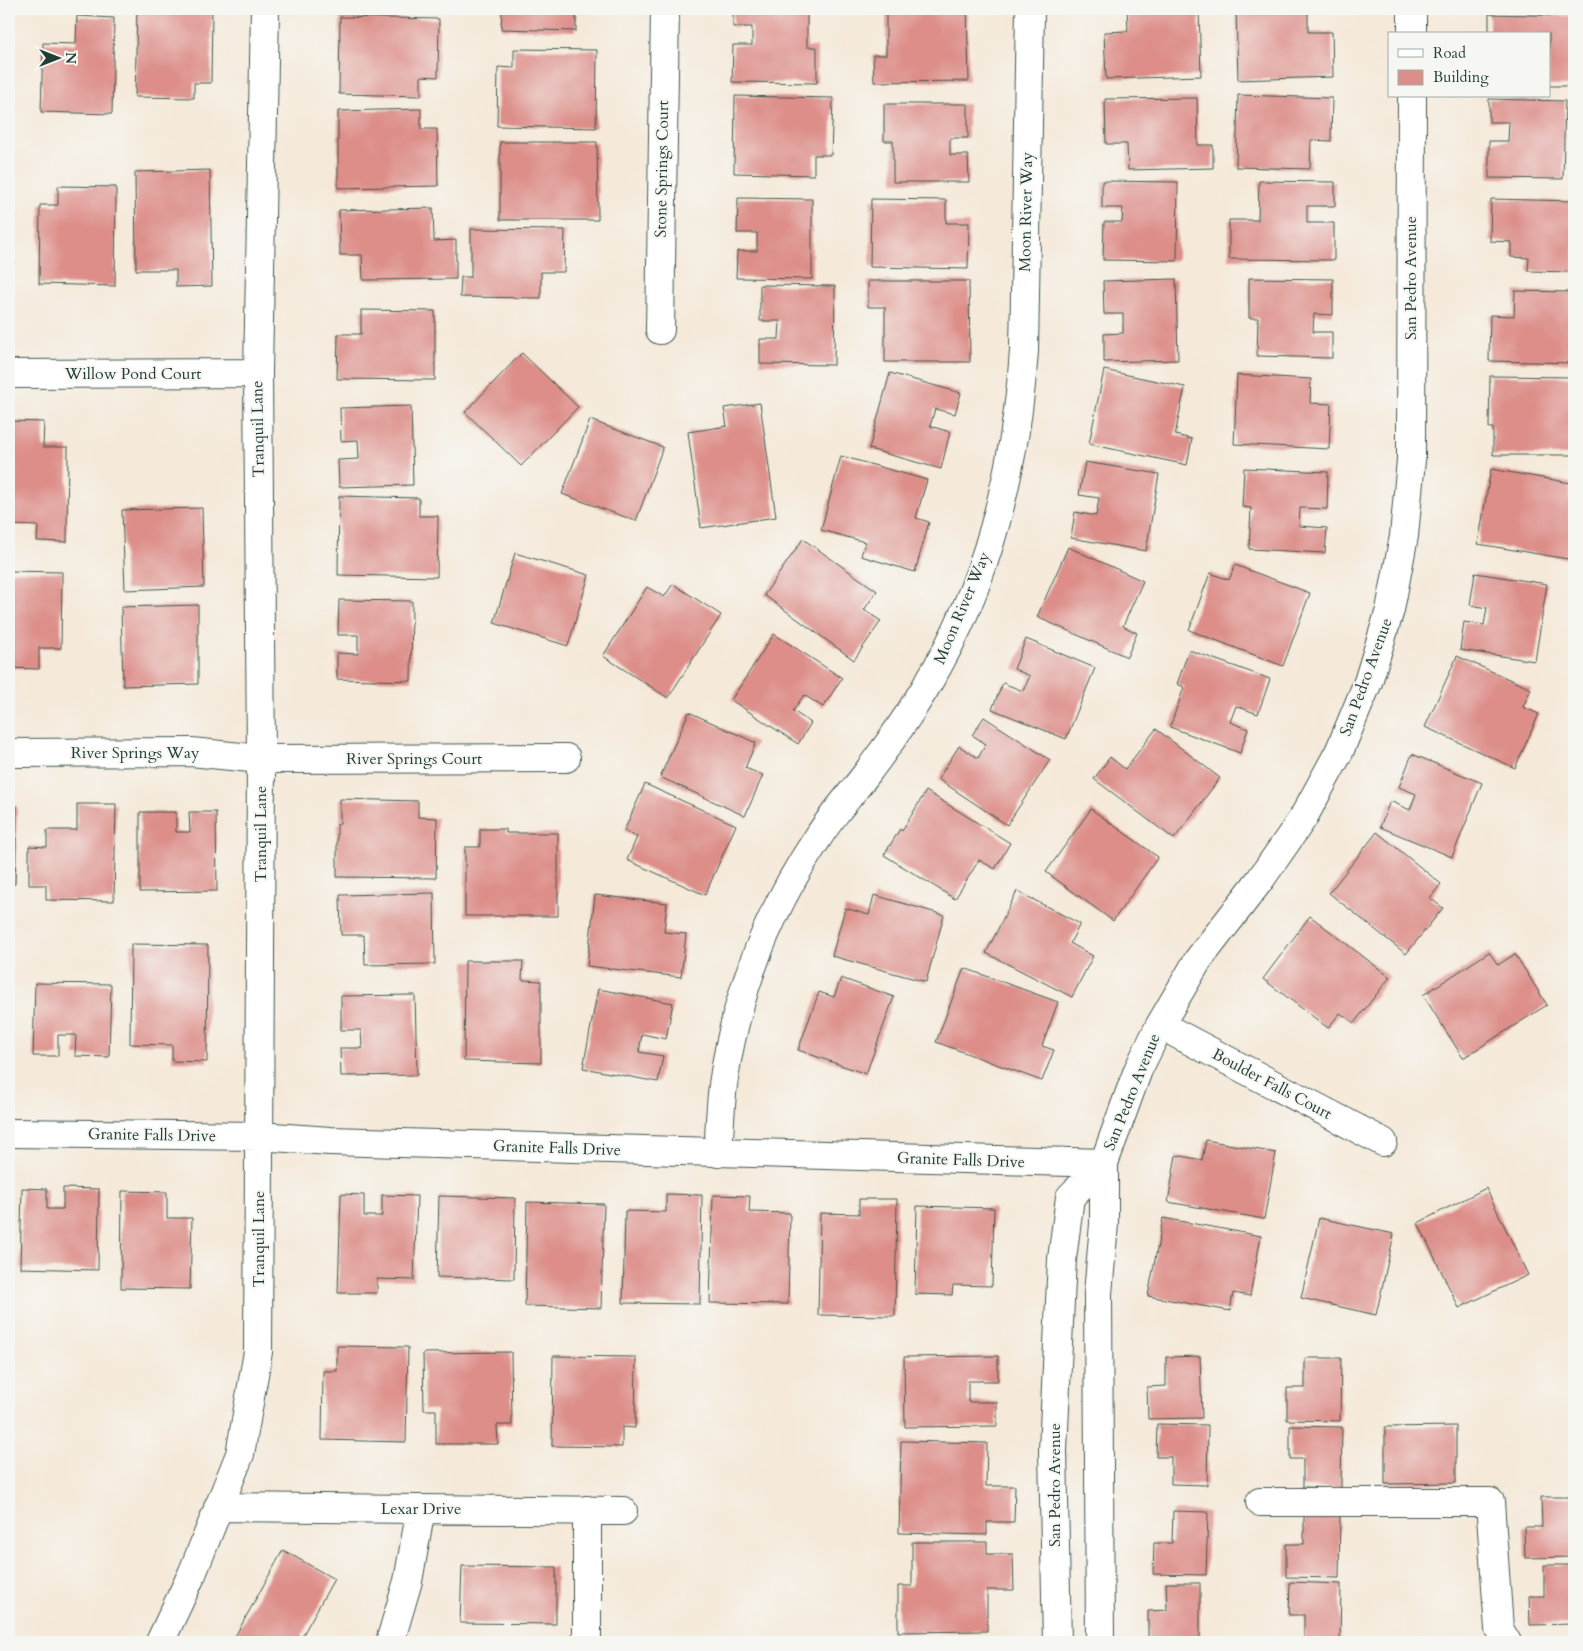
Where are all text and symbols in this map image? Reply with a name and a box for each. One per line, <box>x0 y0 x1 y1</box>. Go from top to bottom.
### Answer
north arrow <box>32 32 82 82</box>
legend <box>1388 32 1550 98</box>
text: Road <box>1433 43 1466 63</box>
text: N <box>61 52 80 64</box>
text: Building <box>1433 67 1489 87</box>
street label: Stone Springs Court <box>650 100 674 238</box>
street label: Moon River Way <box>1014 151 1038 272</box>
street label: San Pedro Avenue <box>1400 216 1422 340</box>
street label: Willow Pond Court <box>64 363 201 385</box>
street label: Tranquil Lane <box>246 380 270 478</box>
street label: Moon River Way <box>928 548 996 667</box>
street label: San Pedro Avenue <box>1334 615 1398 739</box>
street label: River Springs Way <box>71 742 200 764</box>
street label: River Springs Court <box>346 748 482 770</box>
street label: Tranquil Lane <box>250 786 272 882</box>
street label: San Pedro Avenue <box>1099 1030 1165 1154</box>
street label: Boulder Falls Court <box>1208 1043 1336 1125</box>
street label: Granite Falls Drive <box>88 1123 216 1147</box>
street label: Granite Falls Drive <box>493 1135 621 1161</box>
street label: Granite Falls Drive <box>897 1147 1025 1173</box>
street label: Tranquil Lane <box>248 1191 270 1287</box>
street label: San Pedro Avenue <box>1044 1423 1066 1547</box>
street label: Lexar Drive <box>381 1498 461 1520</box>

